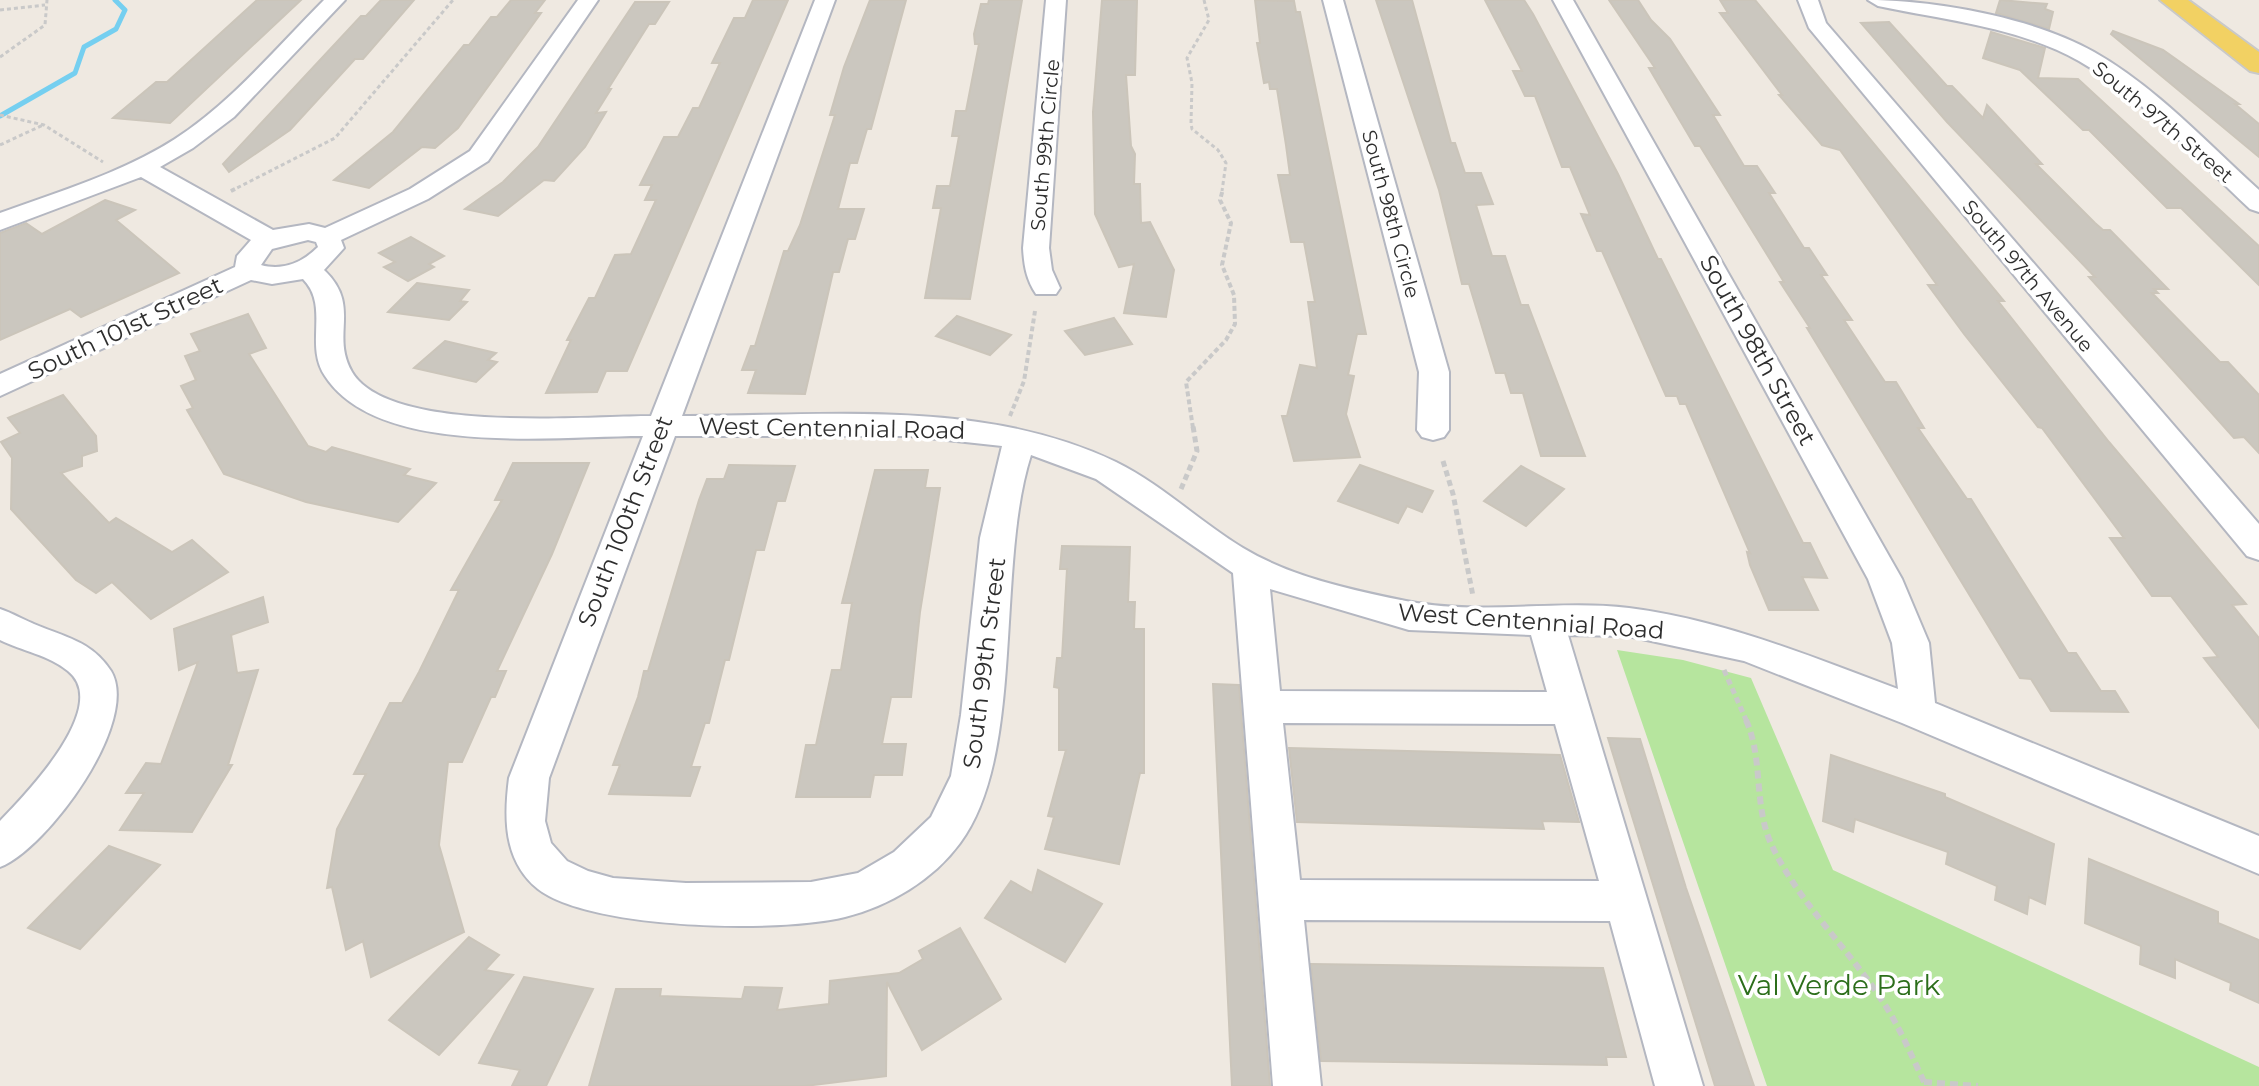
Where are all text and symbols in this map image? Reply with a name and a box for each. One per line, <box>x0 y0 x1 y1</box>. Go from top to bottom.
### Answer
street label: South 97th Street <box>2088 56 2238 188</box>
street label: South 99th Circle <box>1026 58 1064 232</box>
street label: South 98th Circle <box>1357 127 1425 301</box>
street label: South 97th Avenue <box>1957 195 2099 357</box>
street label: South 98th Street <box>1694 250 1822 450</box>
street label: South 101st Street <box>23 270 227 386</box>
street label: South 100th Street <box>571 411 679 631</box>
street label: West Centennial Road <box>698 411 966 445</box>
street label: South 99th Street <box>957 556 1011 770</box>
street label: West Centennial Road <box>1397 597 1665 645</box>
park label: Val Verde Park <box>1738 968 1940 1002</box>

